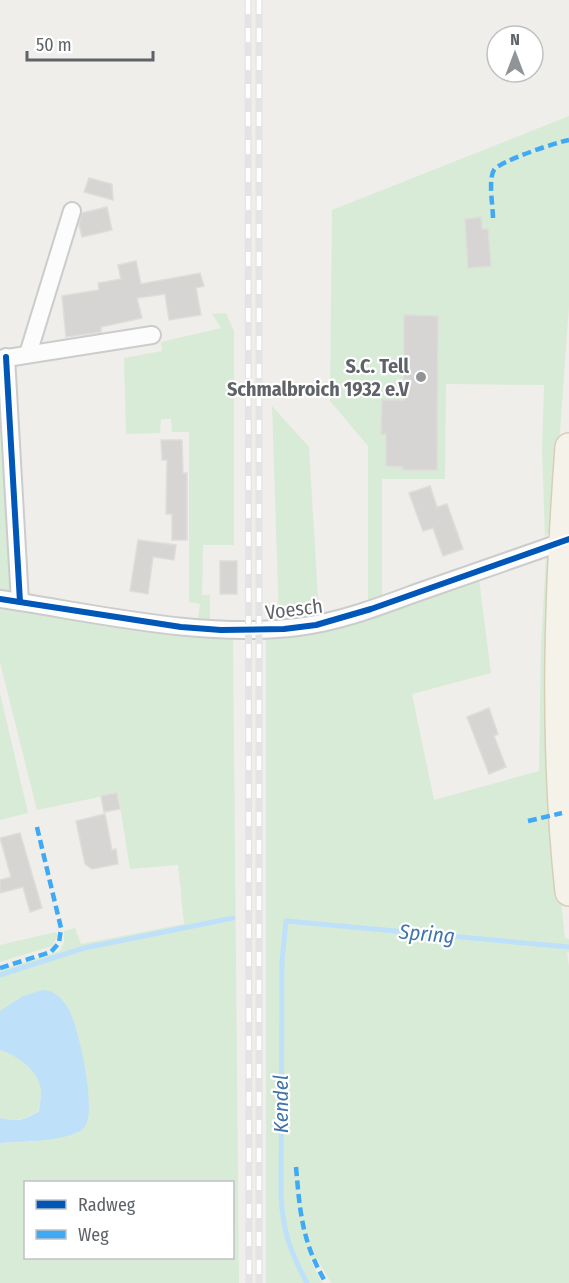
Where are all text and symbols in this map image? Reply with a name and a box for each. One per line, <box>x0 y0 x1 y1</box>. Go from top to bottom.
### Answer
scale bar <box>27 24 153 62</box>
north arrow <box>485 24 545 84</box>
text: N <box>510 30 520 49</box>
text: 50 m <box>36 34 72 56</box>
place label: S.C. Tell Schmalbroich 1932 e.V <box>227 354 410 401</box>
marker: S.C. Tell Schmalbroich 1932 e.V <box>414 370 428 384</box>
street label: Voesch <box>264 594 324 624</box>
water label: Spring <box>397 919 456 949</box>
water label: Kendel <box>268 1075 294 1133</box>
legend <box>24 1181 234 1259</box>
text: Radweg <box>78 1194 136 1216</box>
text: Weg <box>78 1224 109 1246</box>

